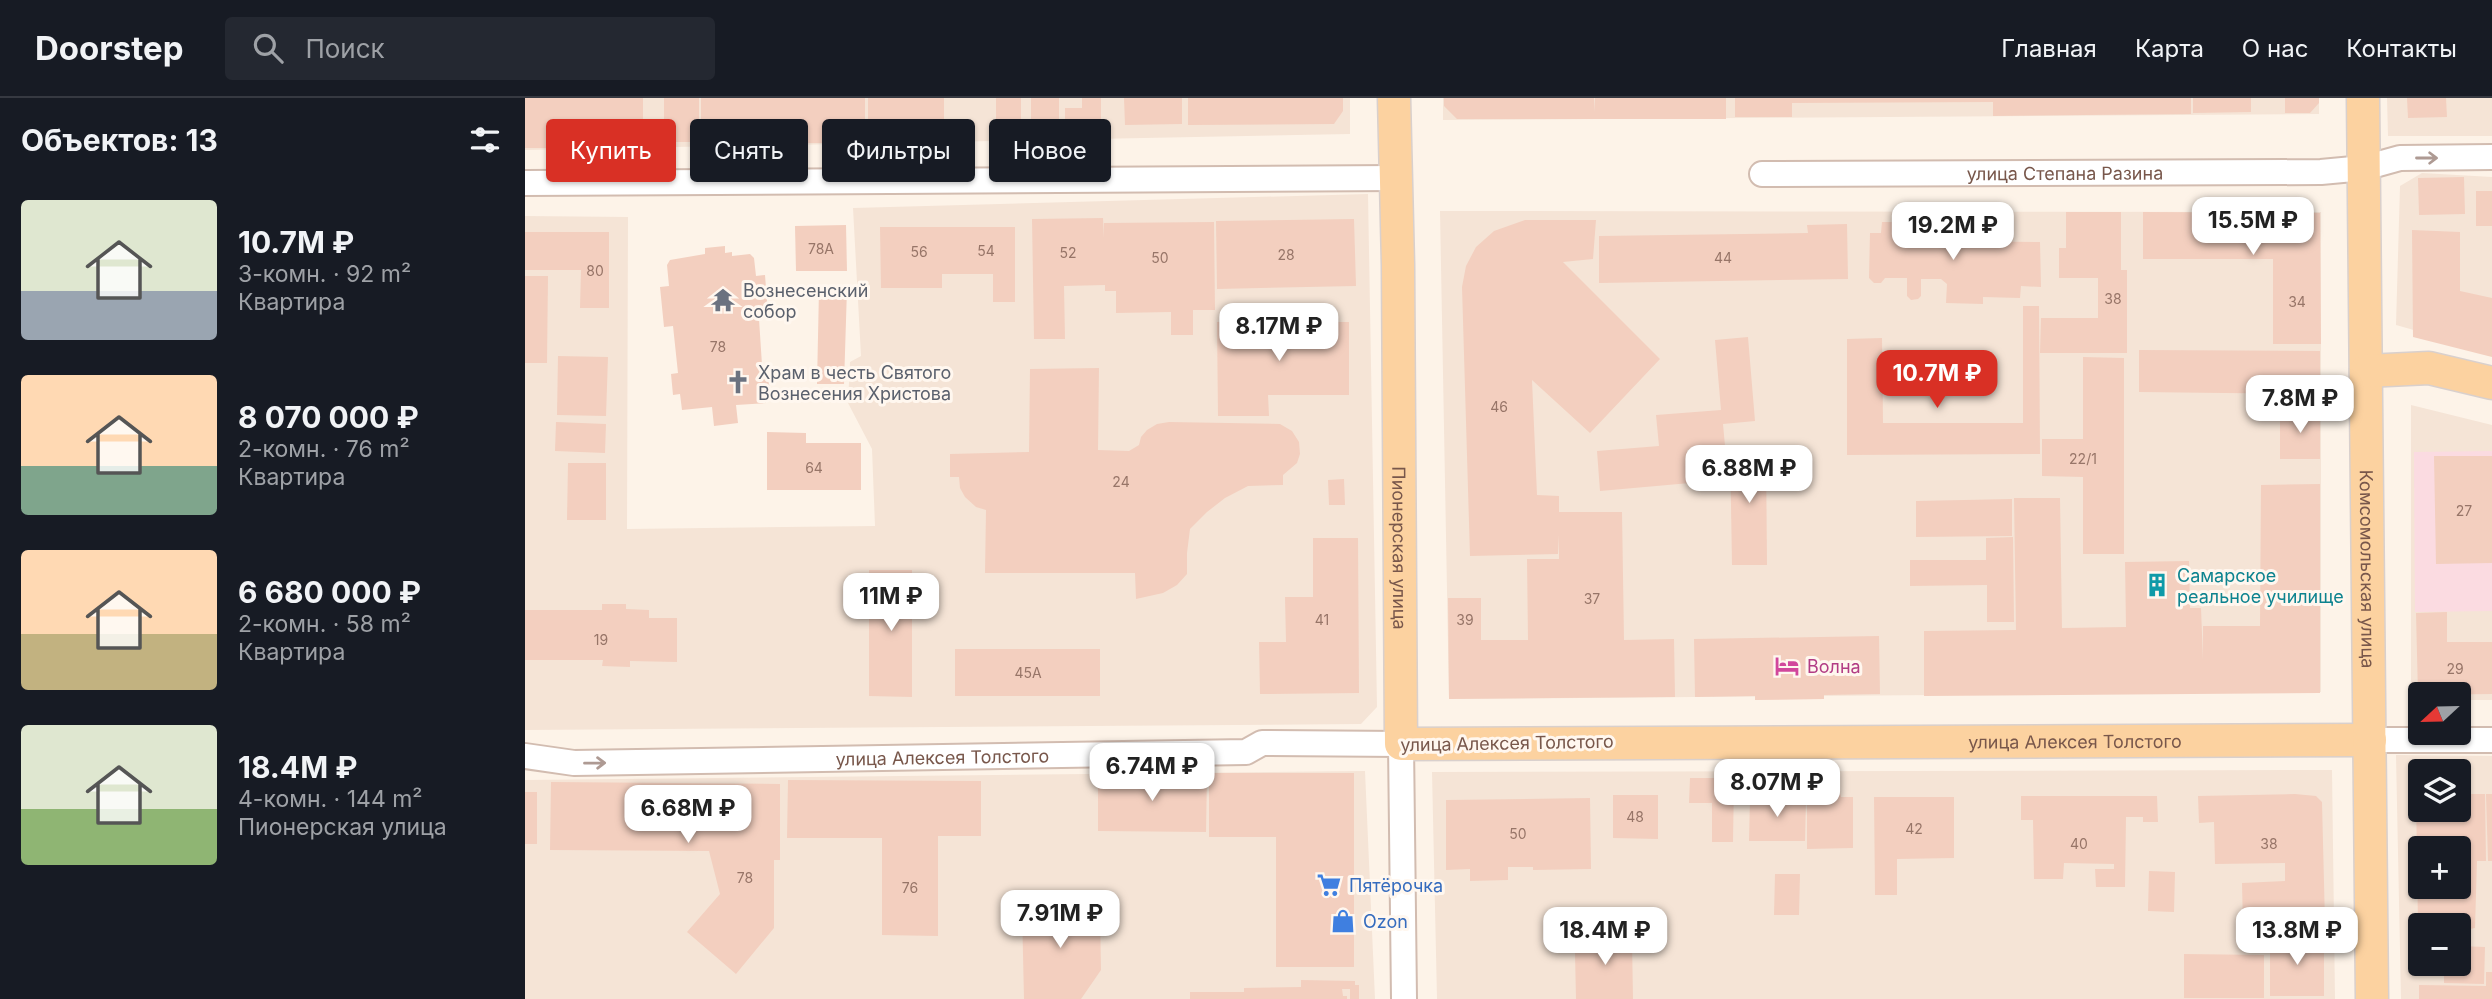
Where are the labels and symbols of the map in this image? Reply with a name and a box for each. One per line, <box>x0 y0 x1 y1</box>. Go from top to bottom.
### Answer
one-way arrow <box>2416 151 2439 165</box>
street label: улица Степана Разина <box>1967 162 2163 184</box>
pin: 15.5M ₽ <box>2188 198 2318 257</box>
pin: 19.2M ₽ <box>1888 202 2018 262</box>
house number: 78А <box>808 240 834 257</box>
house number: 54 <box>977 242 995 259</box>
house number: 56 <box>910 243 928 260</box>
house number: 52 <box>1059 244 1077 261</box>
house number: 28 <box>1277 246 1295 263</box>
house number: 50 <box>1151 249 1169 266</box>
house number: 44 <box>1714 249 1732 266</box>
house number: 80 <box>586 262 604 279</box>
place label: Вознесенский собор <box>743 280 868 322</box>
temple icon: Вознесенский собор <box>709 286 737 314</box>
house number: 38 <box>2104 290 2122 307</box>
house number: 34 <box>2288 293 2306 310</box>
pin: 8.17M ₽ <box>1214 303 1344 363</box>
house number: 78 <box>710 338 726 355</box>
pin: 10.7M ₽ <box>1872 350 2002 410</box>
place label: Храм в честь Святого Вознесения Христова <box>758 362 951 404</box>
church icon: Храм в честь Святого Вознесения Христова <box>724 368 752 396</box>
pin: 7.8M ₽ <box>2243 376 2357 435</box>
house number: 46 <box>1490 398 1508 415</box>
pin: 6.88M ₽ <box>1684 446 1814 505</box>
house number: 22/1 <box>2069 450 2097 467</box>
house number: 64 <box>805 459 823 476</box>
street label: Пионерская улица <box>1389 466 1411 630</box>
street label: Комсомольская улица <box>2356 470 2379 668</box>
house number: 24 <box>1112 473 1130 490</box>
house number: 27 <box>2456 502 2472 519</box>
place label: Самарское реальное училище <box>2177 565 2344 607</box>
building icon: Самарское реальное училище <box>2143 571 2171 599</box>
pin: 11M ₽ <box>842 574 940 633</box>
house number: 37 <box>1584 590 1600 607</box>
house number: 41 <box>1315 611 1329 628</box>
house number: 39 <box>1456 611 1474 628</box>
house number: 19 <box>594 631 608 648</box>
hotel icon: Волна <box>1773 652 1801 680</box>
place label: Волна <box>1807 656 1861 677</box>
house number: 29 <box>2446 660 2464 677</box>
house number: 45А <box>1014 664 1042 681</box>
north arrow <box>2408 682 2471 746</box>
street label: улица Алексея Толстого <box>1968 730 2182 752</box>
street label: улица Алексея Толстого <box>1400 731 1614 755</box>
pin: 6.74M ₽ <box>1087 744 1217 803</box>
street label: улица Алексея Толстого <box>835 745 1049 769</box>
one-way arrow <box>584 756 607 770</box>
pin: 8.07M ₽ <box>1712 760 1842 819</box>
pin: 6.68M ₽ <box>623 786 753 845</box>
house number: 48 <box>1626 808 1644 825</box>
house number: 42 <box>1905 820 1923 837</box>
house number: 50 <box>1509 825 1527 842</box>
house number: 40 <box>2070 835 2088 852</box>
house number: 38 <box>2260 835 2278 852</box>
house number: 78 <box>737 869 753 886</box>
supermarket icon: Пятёрочка <box>1315 871 1343 899</box>
place label: Пятёрочка <box>1349 875 1443 896</box>
house number: 76 <box>902 879 918 896</box>
pin: 7.91M ₽ <box>995 890 1125 950</box>
shop icon: Ozon <box>1329 907 1357 935</box>
pin: 18.4M ₽ <box>1540 908 1670 967</box>
pin: 13.8M ₽ <box>2232 908 2362 967</box>
place label: Ozon <box>1363 911 1408 932</box>

